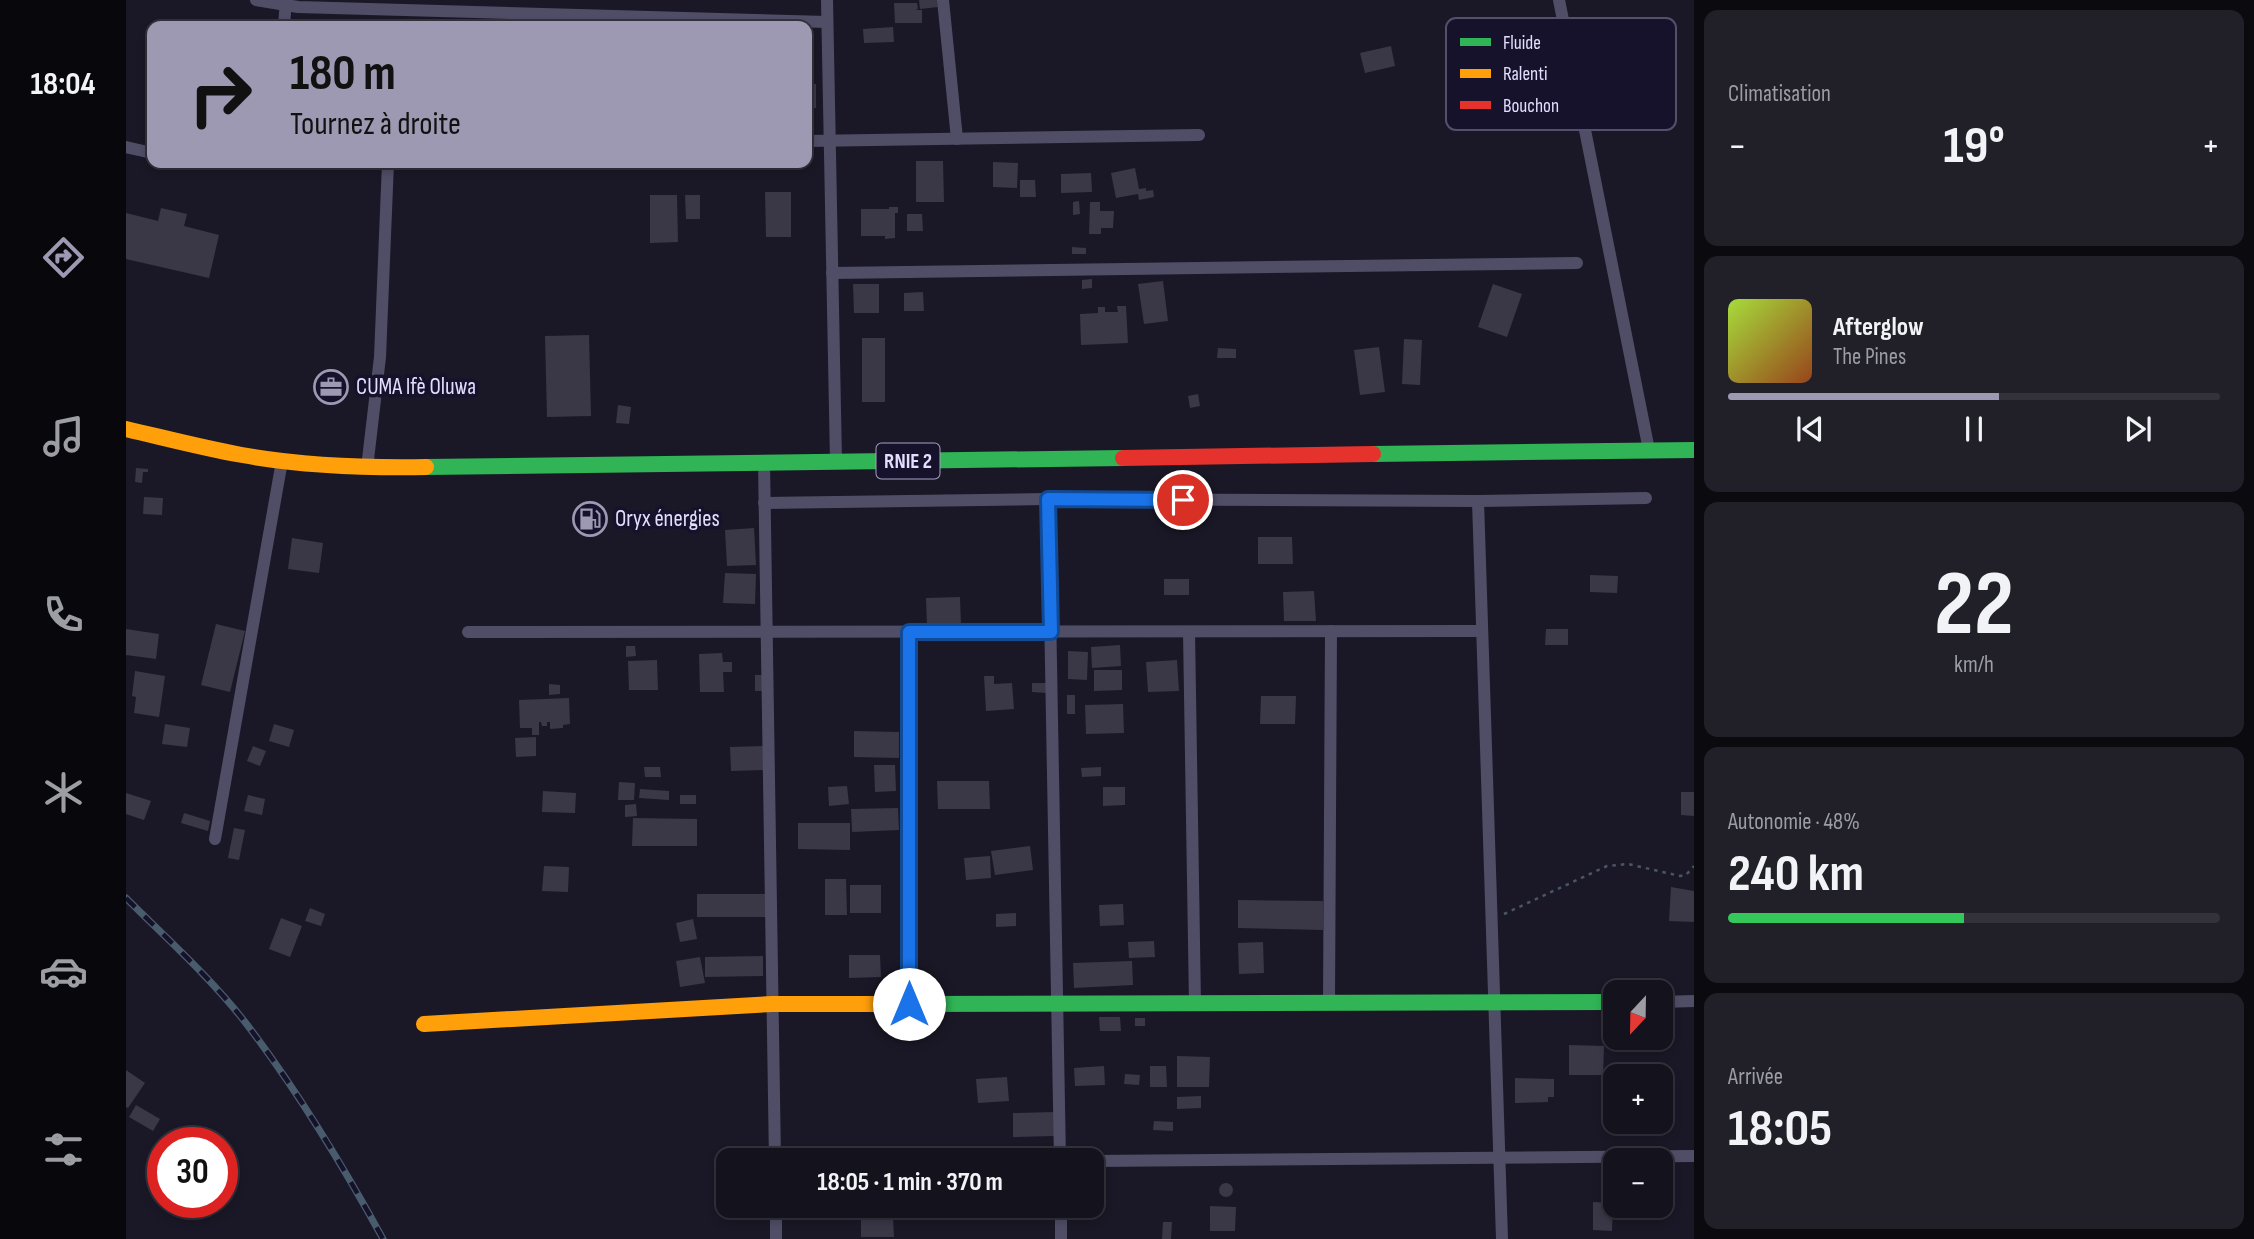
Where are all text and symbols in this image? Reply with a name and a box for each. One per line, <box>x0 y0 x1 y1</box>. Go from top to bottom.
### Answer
legend <box>1446 18 1676 130</box>
text: Fluide <box>1503 32 1541 55</box>
text: 180 m <box>290 45 396 104</box>
icon: right <box>175 49 266 140</box>
text: Ralenti <box>1503 63 1548 86</box>
text: 18:04 <box>31 65 95 104</box>
text: Climatisation <box>1728 80 1831 108</box>
text: Bouchon <box>1503 95 1559 118</box>
text: Tournez à droite <box>290 105 461 144</box>
text: 19° <box>1943 115 2005 178</box>
text: − <box>1728 124 1747 169</box>
text: + <box>2201 124 2220 169</box>
icon: directions <box>39 233 88 282</box>
text: Afterglow <box>1833 312 1924 343</box>
text: The Pines <box>1833 343 1906 371</box>
office icon: CUMA Ifè Oluwa <box>312 368 350 406</box>
place label: CUMA Ifè Oluwa <box>356 373 476 401</box>
icon: previous <box>1791 410 1829 448</box>
icon: pause <box>1955 410 1993 448</box>
icon: next <box>2119 410 2157 448</box>
icon: music <box>39 412 88 461</box>
road number: RNIE 2 <box>876 444 940 478</box>
pin <box>1153 470 1213 530</box>
icon: arrive <box>1164 481 1202 519</box>
fuel station icon: Oryx énergies <box>571 500 609 538</box>
place label: Oryx énergies <box>615 505 720 533</box>
text: 22 <box>1934 551 2014 660</box>
icon: phone <box>39 590 88 639</box>
text: km/h <box>1954 651 1994 679</box>
icon: climate <box>39 768 88 817</box>
text: Autonomie · 48% <box>1728 808 1860 836</box>
text: 240 km <box>1728 843 1864 906</box>
icon: car <box>39 947 88 996</box>
position arrow <box>872 967 946 1041</box>
north arrow <box>1603 980 1673 1050</box>
map controls <box>1603 980 1673 1218</box>
text: Arrivée <box>1728 1063 1783 1091</box>
button: + <box>1603 1064 1673 1134</box>
text: 18:05 <box>1728 1098 1832 1161</box>
icon: filters <box>39 1125 88 1174</box>
speed limit sign: 30 <box>147 1127 238 1218</box>
button: − <box>1603 1148 1673 1218</box>
text: 18:05 · 1 min · 370 m <box>817 1167 1003 1198</box>

